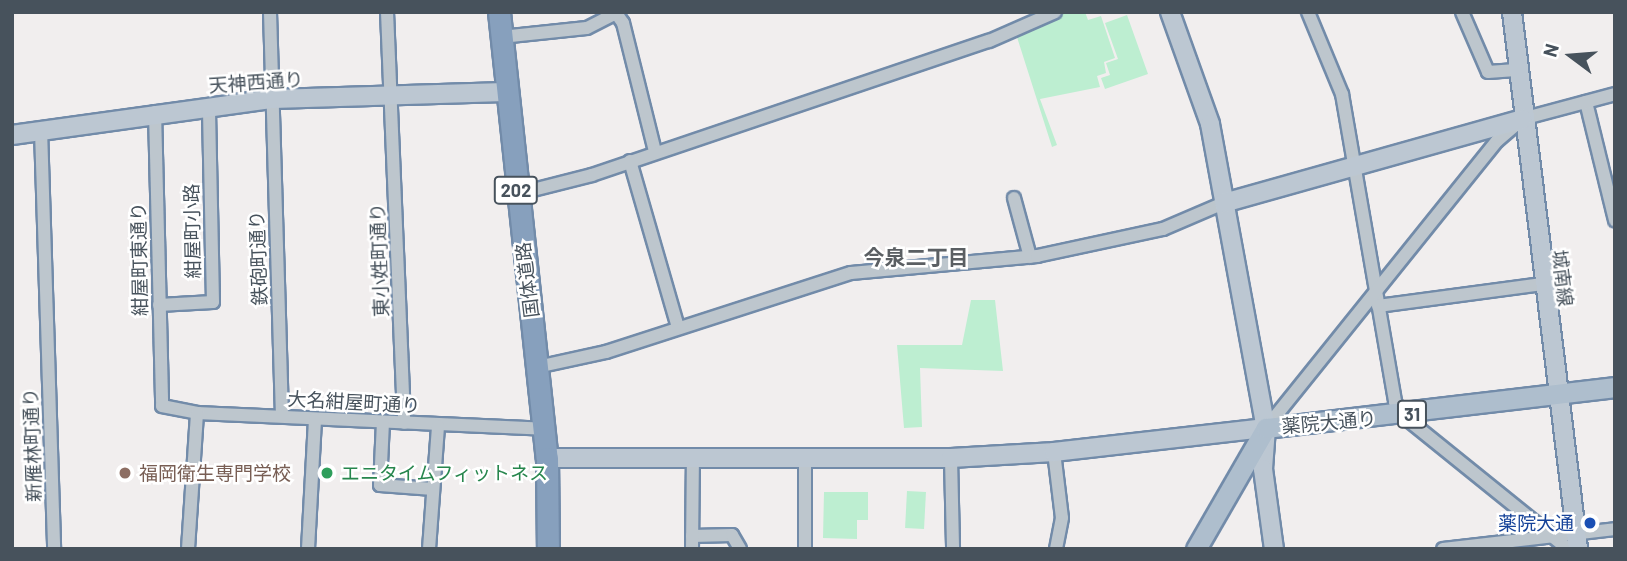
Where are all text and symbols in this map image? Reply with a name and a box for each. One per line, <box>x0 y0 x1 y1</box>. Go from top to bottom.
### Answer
north arrow <box>1536 21 1606 91</box>
text: N <box>1538 41 1563 59</box>
street label: 天神西通り <box>208 67 304 97</box>
road number: 202 <box>493 176 539 204</box>
street label: 紺屋町小路 <box>180 183 204 279</box>
street label: 紺屋町東通り <box>127 202 151 316</box>
street label: 東小姓町通り <box>366 203 392 317</box>
street label: 鉄砲町通り <box>245 210 271 306</box>
street label: 国体道路 <box>511 241 543 319</box>
district label: 今泉二丁目 <box>864 244 968 270</box>
street label: 城南線 <box>1548 248 1578 308</box>
street label: 大名紺屋町通り <box>287 387 421 417</box>
street label: 新雁林町通り <box>19 388 45 502</box>
road number: 31 <box>1396 400 1428 428</box>
street label: 薬院大通り <box>1281 407 1377 437</box>
place label: 福岡衛生専門学校 <box>139 462 291 484</box>
place label: エニタイムフィットネス <box>341 462 550 484</box>
marker: 福岡衛生専門学校 <box>117 465 133 481</box>
marker: エニタイムフィットネス <box>319 465 335 481</box>
place label: 薬院大通 <box>1498 512 1574 534</box>
marker: 薬院大通 <box>1580 513 1600 533</box>

